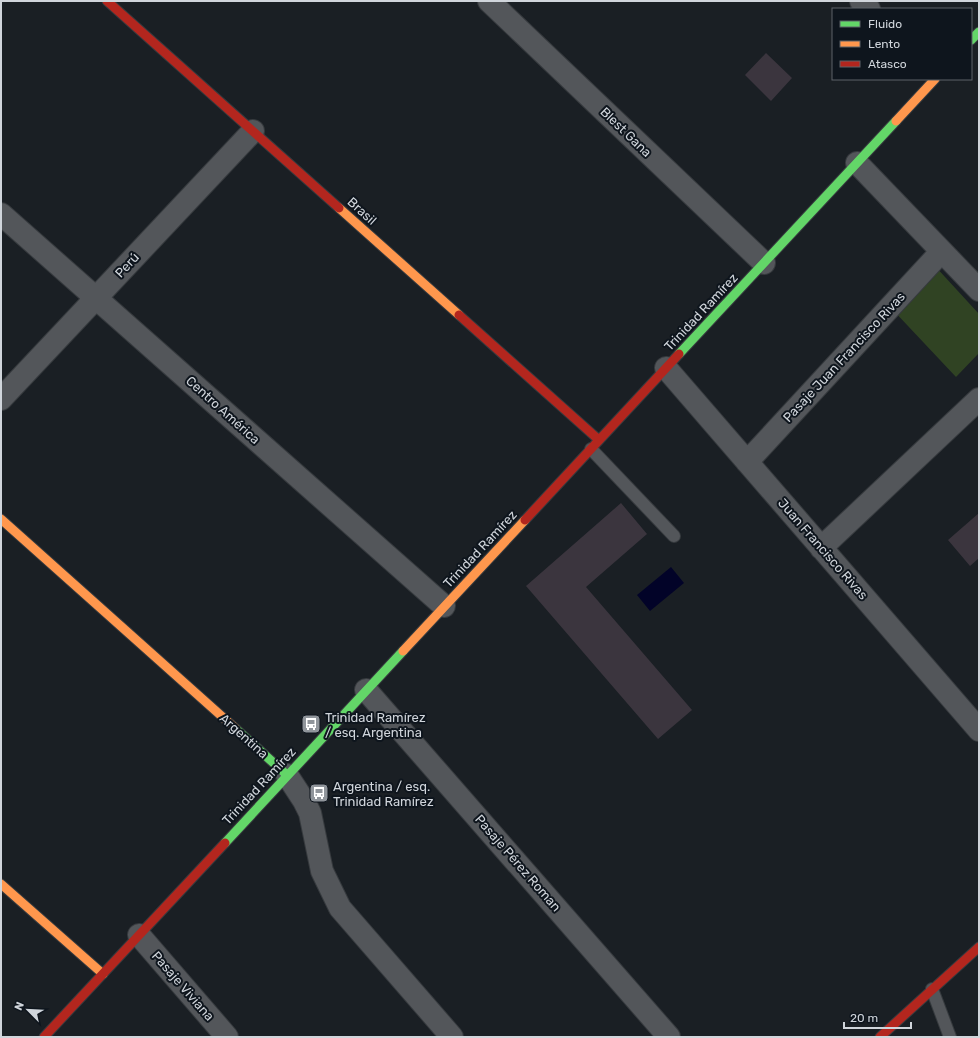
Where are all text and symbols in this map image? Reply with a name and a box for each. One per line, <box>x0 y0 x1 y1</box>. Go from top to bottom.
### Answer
legend <box>832 8 972 80</box>
text: Fluido <box>868 17 902 31</box>
text: Lento <box>868 37 900 51</box>
text: Atasco <box>868 57 907 71</box>
street label: Blest Gana <box>597 104 655 160</box>
street label: Brasil <box>344 194 380 228</box>
street label: Perú <box>112 250 142 280</box>
street label: Trinidad Ramírez <box>661 270 741 354</box>
street label: Pasaje Juan Francisco Rivas <box>780 289 908 425</box>
street label: Centro América <box>183 373 263 447</box>
street label: Juan Francisco Rivas <box>775 495 871 603</box>
street label: Trinidad Ramírez <box>440 507 520 591</box>
street label: Argentina <box>216 710 271 762</box>
place label: Trinidad Ramírez / esq. Argentina <box>325 710 426 741</box>
bus stop icon: Trinidad Ramírez / esq. Argentina <box>300 713 322 735</box>
street label: Trinidad Ramírez <box>219 744 299 828</box>
place label: Argentina / esq. Trinidad Ramírez <box>333 779 434 809</box>
bus stop icon: Argentina / esq. Trinidad Ramírez <box>308 782 330 804</box>
street label: Pasaje Pérez Roman <box>472 812 564 914</box>
street label: Pasaje Viviana <box>149 948 217 1024</box>
north arrow <box>8 990 48 1030</box>
text: N <box>12 1000 27 1012</box>
scale bar <box>844 1004 911 1030</box>
text: 20 m <box>850 1011 878 1025</box>

